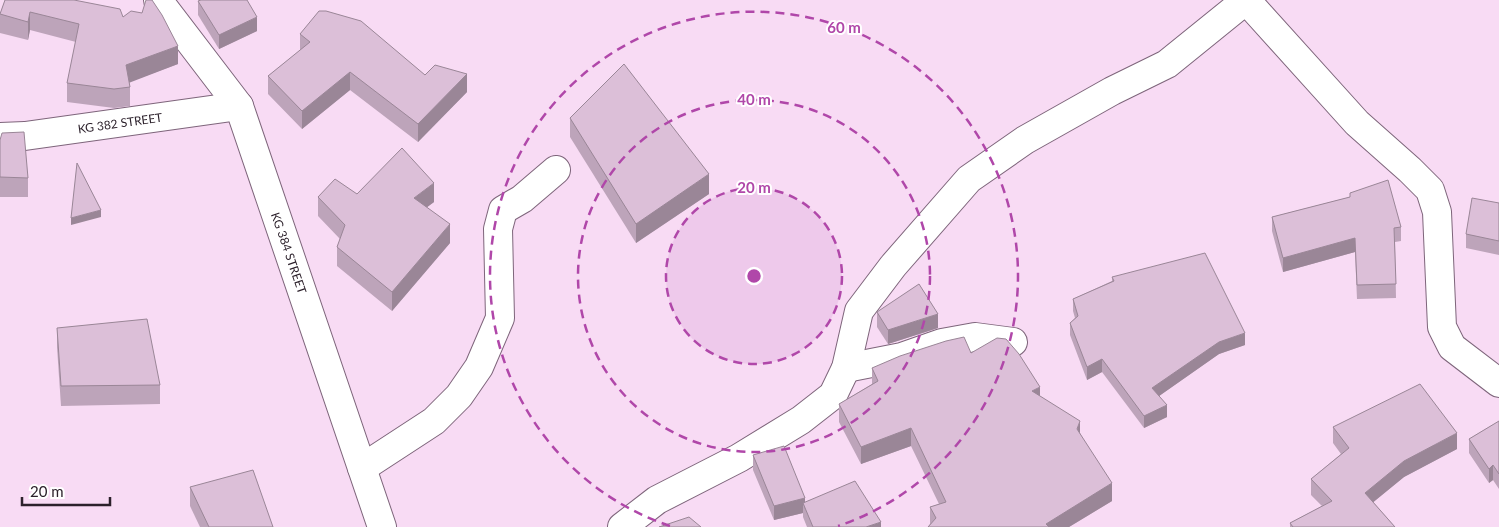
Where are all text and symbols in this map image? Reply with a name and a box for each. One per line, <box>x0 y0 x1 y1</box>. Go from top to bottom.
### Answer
text: 60 m <box>827 18 861 36</box>
text: 40 m <box>737 90 771 108</box>
street label: KG 382 STREET <box>77 110 163 136</box>
text: 20 m <box>737 178 771 196</box>
street label: KG 384 STREET <box>268 210 310 296</box>
centre of rings <box>745 267 763 285</box>
scale bar <box>22 474 110 506</box>
text: 20 m <box>30 482 64 500</box>

